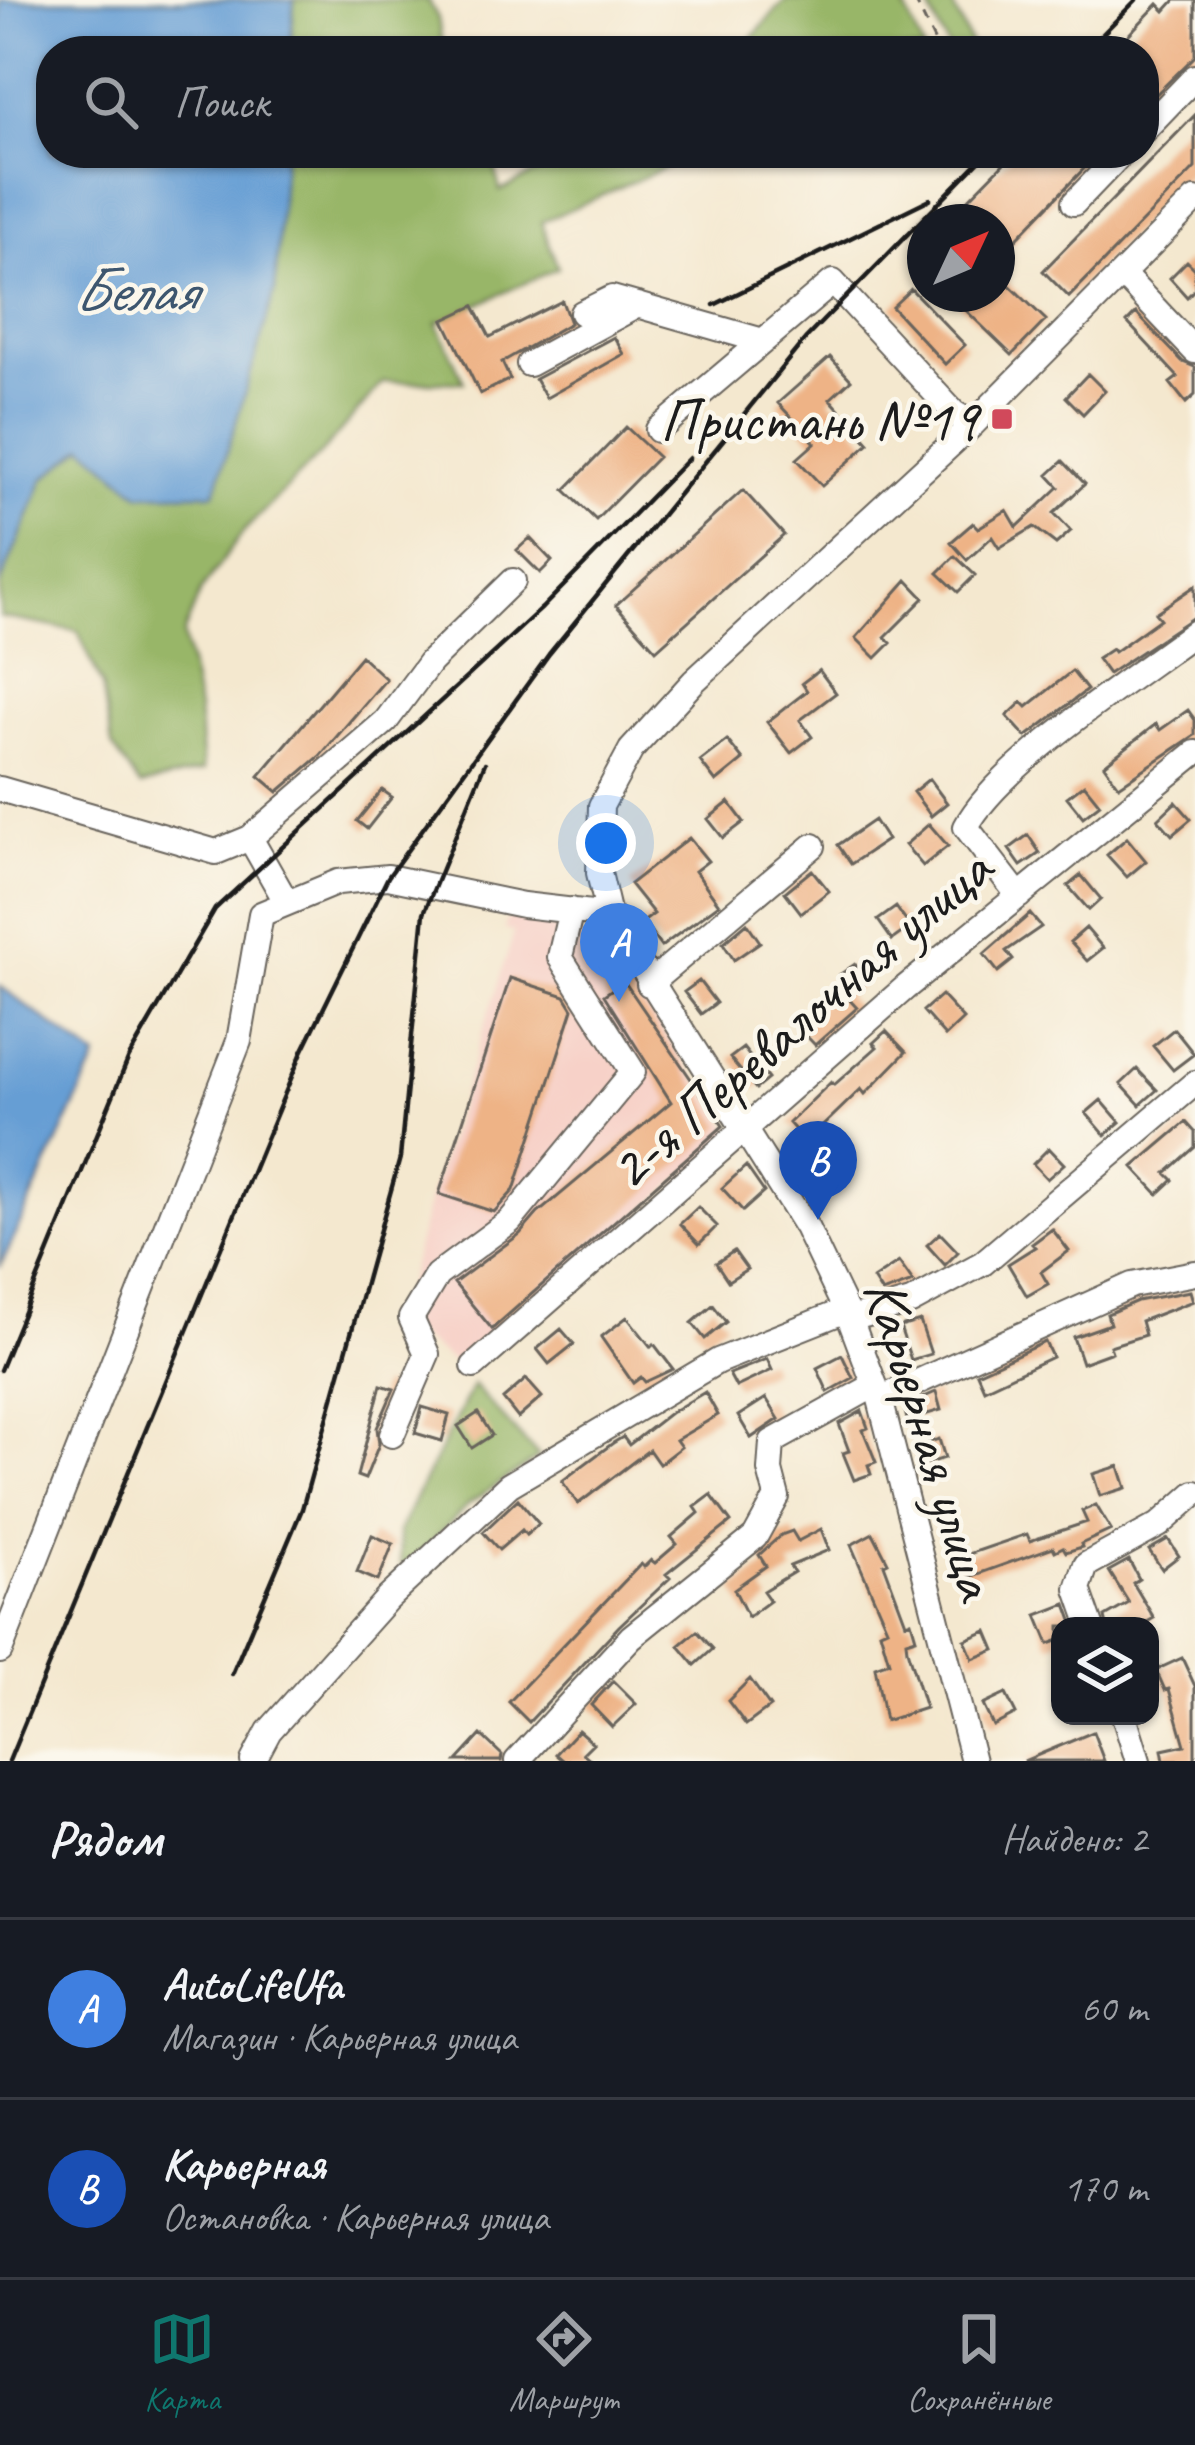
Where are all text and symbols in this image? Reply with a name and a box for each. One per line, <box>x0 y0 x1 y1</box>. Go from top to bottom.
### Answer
search box <box>36 36 1159 168</box>
icon: search <box>78 69 144 135</box>
text: Поиск <box>174 74 269 131</box>
north arrow <box>907 204 1015 312</box>
water label: Белая <box>73 251 204 330</box>
place label: Пристань №19 <box>660 382 983 458</box>
marker: Пристань №19 <box>989 406 1015 432</box>
your location <box>576 813 636 873</box>
street label: 2-я Перевалочная улица <box>592 829 1010 1206</box>
pin: A <box>580 903 658 1002</box>
pin: B <box>779 1121 857 1220</box>
street label: Карьерная улица <box>846 1269 1017 1611</box>
map controls <box>1051 1617 1159 1725</box>
button: layers <box>1051 1617 1159 1725</box>
text: Рядом <box>48 1807 162 1871</box>
text: Найдено: 2 <box>1002 1815 1147 1864</box>
text: AutoLifeUfa <box>162 1956 343 2013</box>
text: A <box>77 1984 97 2033</box>
text: 60 m <box>1081 1984 1147 2033</box>
text: Магазин · Карьерная улица <box>162 2013 517 2062</box>
text: Карьерная <box>162 2136 325 2193</box>
text: B <box>77 2164 97 2213</box>
text: 170 m <box>1063 2164 1147 2213</box>
text: Остановка · Карьерная улица <box>162 2193 549 2242</box>
tab: Карта <box>145 2306 220 2420</box>
tab: Маршрут <box>509 2306 618 2420</box>
tab: Сохранённые <box>907 2306 1050 2420</box>

